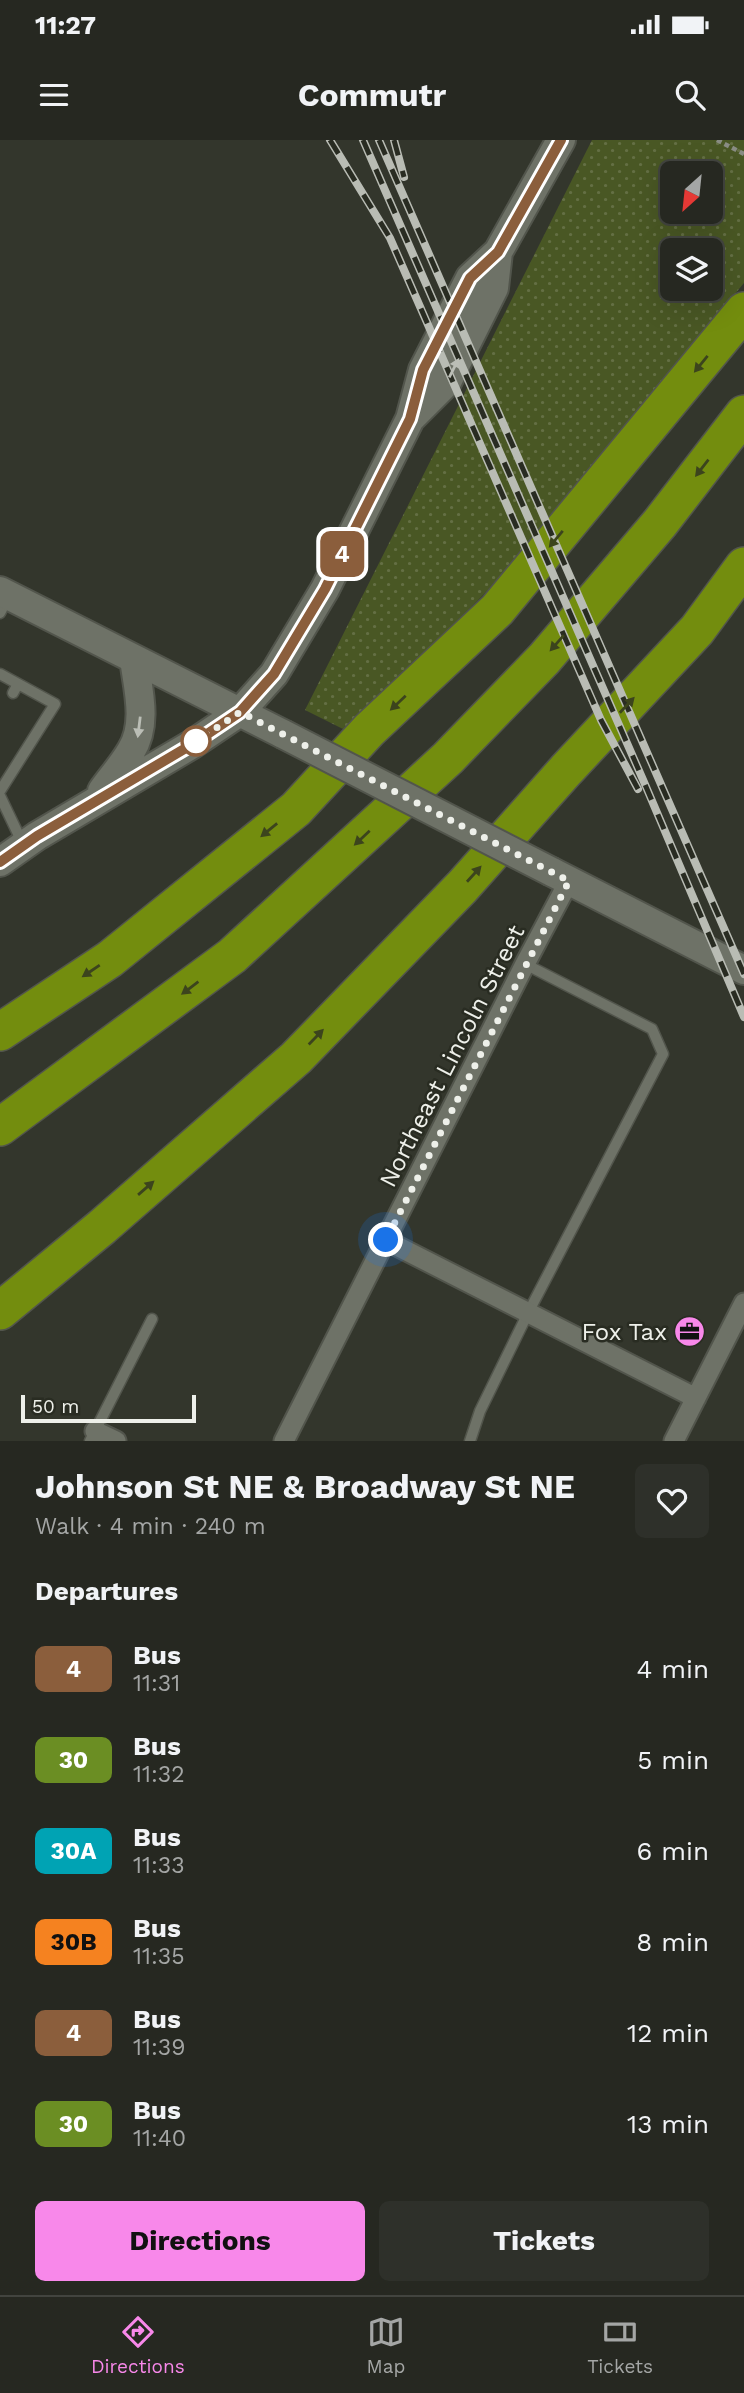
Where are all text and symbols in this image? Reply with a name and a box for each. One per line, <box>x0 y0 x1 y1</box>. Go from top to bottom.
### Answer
text: 11:27 <box>35 10 96 40</box>
icon: menu <box>35 76 73 114</box>
text: Commutr <box>298 76 446 114</box>
icon: search <box>671 76 709 114</box>
north arrow <box>660 161 723 224</box>
map controls <box>660 161 723 301</box>
button: layers <box>660 238 723 301</box>
one-way arrow <box>693 354 708 372</box>
one-way arrow <box>449 358 460 378</box>
one-way arrow <box>696 459 710 477</box>
one-way arrow <box>548 530 564 548</box>
line badge: 4 <box>319 531 365 577</box>
text: 4 <box>334 540 350 568</box>
one-way arrow <box>549 634 565 652</box>
one-way arrow <box>390 694 407 710</box>
one-way arrow <box>619 696 635 714</box>
one-way arrow <box>133 716 144 738</box>
unlabelled marker <box>181 726 211 756</box>
one-way arrow <box>261 823 279 838</box>
one-way arrow <box>354 830 371 846</box>
one-way arrow <box>466 865 481 882</box>
street label: Northeast Lincoln Street <box>374 920 530 1192</box>
one-way arrow <box>81 965 101 978</box>
one-way arrow <box>182 980 200 995</box>
one-way arrow <box>307 1029 323 1046</box>
one-way arrow <box>137 1181 154 1197</box>
your location <box>368 1222 403 1257</box>
office icon: Fox Tax <box>673 1315 707 1349</box>
place label: Fox Tax <box>581 1318 667 1346</box>
scale bar <box>21 1392 196 1424</box>
text: 50 m <box>32 1395 79 1418</box>
button: heart <box>635 1464 709 1538</box>
text: Johnson St NE & Broadway St NE <box>35 1467 575 1506</box>
text: Walk · 4 min · 240 m <box>35 1513 266 1540</box>
text: Departures <box>35 1576 178 1606</box>
text: Bus <box>133 1640 181 1670</box>
text: 4 min <box>636 1654 709 1684</box>
text: 4 <box>66 1655 81 1683</box>
text: 11:31 <box>133 1670 180 1697</box>
text: Bus <box>133 1731 181 1761</box>
text: 5 min <box>637 1745 709 1775</box>
text: 30 <box>59 1746 88 1774</box>
text: 11:32 <box>133 1761 185 1788</box>
text: Bus <box>133 1822 181 1852</box>
text: 6 min <box>637 1836 709 1866</box>
text: 30A <box>51 1837 96 1865</box>
text: 11:33 <box>133 1852 185 1879</box>
text: Bus <box>133 1913 181 1943</box>
text: 8 min <box>636 1927 709 1957</box>
text: 30B <box>50 1928 97 1956</box>
text: 11:35 <box>133 1943 185 1970</box>
text: Bus <box>133 2004 181 2034</box>
text: 12 min <box>627 2018 709 2048</box>
text: 4 <box>66 2019 81 2047</box>
text: 11:39 <box>133 2034 185 2061</box>
text: Bus <box>133 2095 181 2125</box>
text: 13 min <box>627 2109 709 2139</box>
text: 30 <box>59 2110 88 2138</box>
text: 11:40 <box>133 2125 186 2152</box>
button: Directions <box>35 2201 365 2281</box>
button: Tickets <box>379 2201 709 2281</box>
tab: Directions <box>91 2313 185 2378</box>
tab: Map <box>367 2313 405 2378</box>
tab: Tickets <box>587 2313 653 2378</box>

